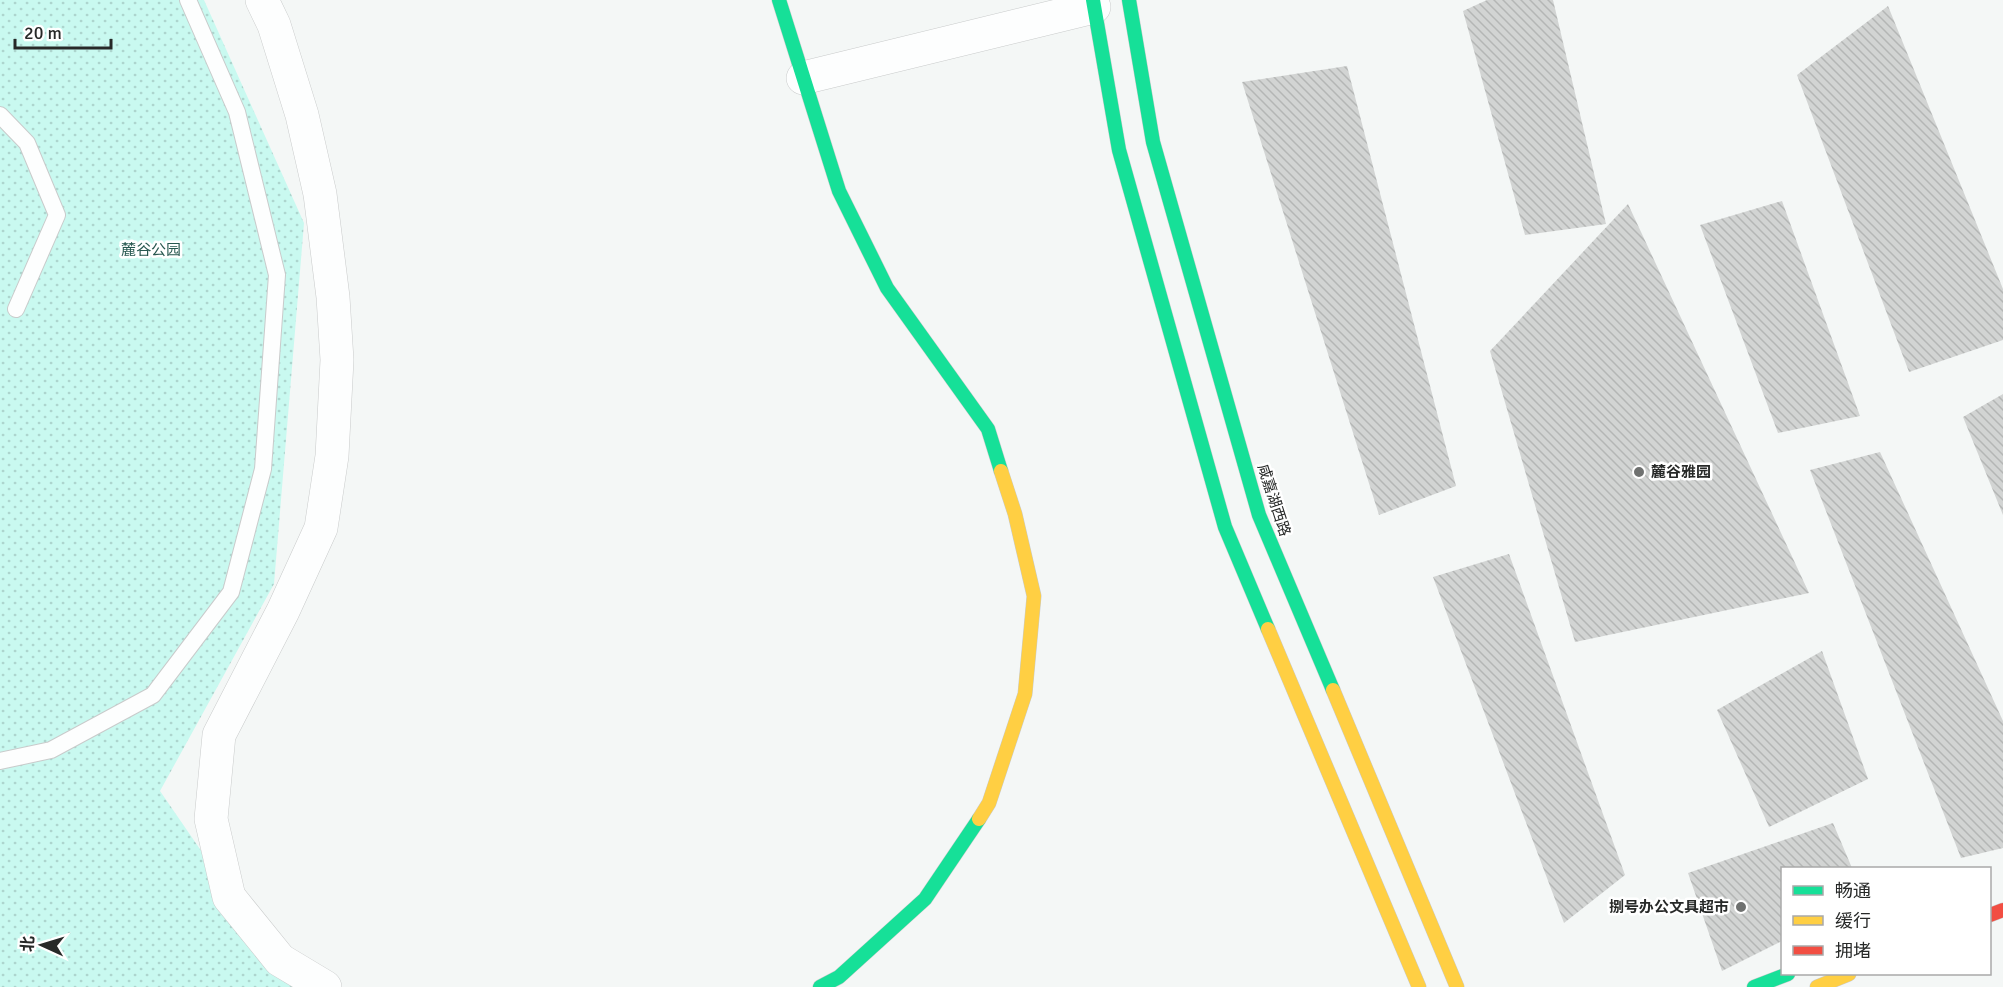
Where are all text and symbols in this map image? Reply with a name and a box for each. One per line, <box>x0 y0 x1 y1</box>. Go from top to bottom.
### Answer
scale bar <box>15 12 111 50</box>
text: 20 m <box>24 22 62 44</box>
park label: 麓谷公园 <box>121 241 181 259</box>
street label: 咸嘉湖西路 <box>1254 462 1294 538</box>
place label: 麓谷雅园 <box>1651 463 1711 481</box>
marker: 麓谷雅园 <box>1632 465 1646 479</box>
legend <box>1781 867 1991 975</box>
text: 畅通 <box>1835 880 1871 902</box>
place label: 捌号办公文具超市 <box>1609 898 1729 916</box>
marker: 捌号办公文具超市 <box>1734 900 1748 914</box>
text: 缓行 <box>1835 910 1871 932</box>
north arrow <box>12 915 72 975</box>
text: 北 <box>17 935 39 953</box>
text: 拥堵 <box>1835 940 1871 962</box>

